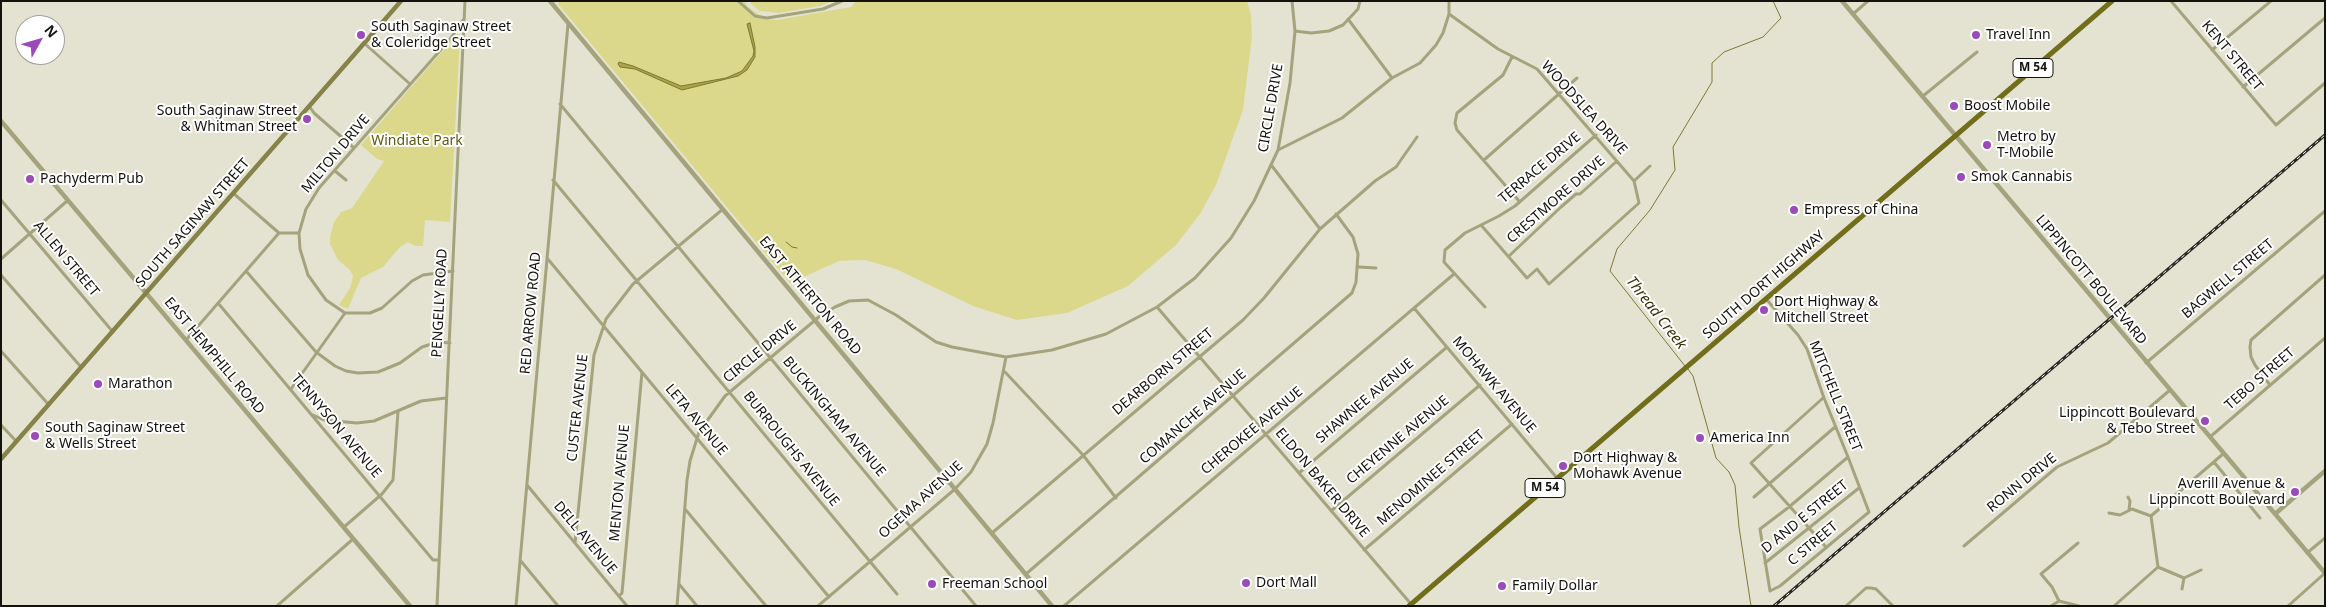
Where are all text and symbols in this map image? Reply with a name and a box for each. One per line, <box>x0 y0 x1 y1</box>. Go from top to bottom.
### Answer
north arrow <box>15 15 65 65</box>
street label: KENT STREET <box>2198 18 2266 94</box>
place label: South Saginaw Street & Coleridge Street <box>371 19 511 52</box>
text: N <box>40 20 62 41</box>
place label: Travel Inn <box>1986 27 2051 43</box>
marker: South Saginaw Street & Coleridge Street <box>355 29 367 41</box>
marker: Travel Inn <box>1970 29 1982 41</box>
street label: WOODSLEA DRIVE <box>1538 58 1630 158</box>
road number: M 54 <box>2013 58 2053 78</box>
street label: CIRCLE DRIVE <box>1255 62 1287 154</box>
place label: Boost Mobile <box>1964 98 2050 114</box>
marker: Boost Mobile <box>1948 100 1960 112</box>
place label: South Saginaw Street & Whitman Street <box>157 103 297 136</box>
street label: MILTON DRIVE <box>298 111 374 197</box>
marker: South Saginaw Street & Whitman Street <box>301 113 313 125</box>
street label: TERRACE DRIVE <box>1496 129 1584 207</box>
place label: Metro by T-Mobile <box>1997 129 2056 162</box>
park label: Windiate Park <box>371 133 463 149</box>
marker: Metro by T-Mobile <box>1981 139 1993 151</box>
street label: CRESTMORE DRIVE <box>1504 153 1608 247</box>
street label: SOUTH SAGINAW STREET <box>132 155 254 291</box>
place label: Smok Cannabis <box>1971 169 2072 185</box>
place label: Pachyderm Pub <box>40 171 144 187</box>
marker: Smok Cannabis <box>1955 171 1967 183</box>
marker: Pachyderm Pub <box>24 173 36 185</box>
place label: Empress of China <box>1804 202 1918 218</box>
marker: Empress of China <box>1788 204 1800 216</box>
street label: LIPPINCOTT BOULEVARD <box>2032 212 2150 348</box>
street label: ALLEN STREET <box>30 218 102 300</box>
street label: SOUTH DORT HIGHWAY <box>1700 227 1828 343</box>
street label: EAST ATHERTON ROAD <box>755 233 865 359</box>
street label: BAGWELL STREET <box>2179 236 2277 322</box>
street label: PENGELLY ROAD <box>429 248 451 358</box>
street label: RED ARROW ROAD <box>517 251 545 375</box>
water label: Thread Creek <box>1622 273 1690 353</box>
street label: EAST HEMPHILL ROAD <box>160 294 268 418</box>
place label: Dort Highway & Mitchell Street <box>1774 294 1878 326</box>
marker: Dort Highway & Mitchell Street <box>1758 304 1770 316</box>
street label: CIRCLE DRIVE <box>720 317 800 387</box>
street label: DEARBORN STREET <box>1109 325 1217 419</box>
street label: MOHAWK AVENUE <box>1449 333 1539 437</box>
street label: MITCHELL STREET <box>1805 338 1865 454</box>
street label: TEBO STREET <box>2222 344 2298 414</box>
street label: CUSTER AVENUE <box>564 353 592 463</box>
street label: BUCKINGHAM AVENUE <box>779 354 889 480</box>
street label: SHAWNEE AVENUE <box>1313 355 1417 447</box>
street label: COMANCHE AVENUE <box>1136 366 1250 468</box>
street label: TENNYSON AVENUE <box>287 370 385 482</box>
place label: Marathon <box>108 376 173 392</box>
marker: Marathon <box>92 378 104 390</box>
street label: LETA AVENUE <box>661 381 731 459</box>
street label: CHEROKEE AVENUE <box>1198 384 1306 478</box>
street label: BURROUGHS AVENUE <box>739 388 843 510</box>
street label: CHEYENNE AVENUE <box>1343 392 1453 488</box>
place label: Lippincott Boulevard & Tebo Street <box>2059 405 2195 438</box>
marker: Lippincott Boulevard & Tebo Street <box>2199 415 2211 427</box>
place label: South Saginaw Street & Wells Street <box>45 420 185 452</box>
street label: MENTON AVENUE <box>607 424 633 542</box>
street label: ELDON BAKER DRIVE <box>1271 425 1373 541</box>
street label: MENOMINEE STREET <box>1374 427 1488 529</box>
marker: South Saginaw Street & Wells Street <box>29 430 41 442</box>
place label: America Inn <box>1710 430 1790 446</box>
marker: America Inn <box>1694 432 1706 444</box>
place label: Dort Highway & Mohawk Avenue <box>1573 450 1682 482</box>
street label: RONN DRIVE <box>1984 450 2060 516</box>
street label: OGEMA AVENUE <box>875 458 967 542</box>
marker: Dort Highway & Mohawk Avenue <box>1557 460 1569 472</box>
place label: Averill Avenue & Lippincott Boulevard <box>2149 476 2285 508</box>
street label: D AND E STREET <box>1758 477 1852 557</box>
road number: M 54 <box>1525 478 1565 498</box>
marker: Averill Avenue & Lippincott Boulevard <box>2289 486 2301 498</box>
street label: DELL AVENUE <box>550 498 620 578</box>
street label: C STREET <box>1785 518 1841 570</box>
place label: Dort Mall <box>1256 575 1317 591</box>
place label: Freeman School <box>942 576 1047 592</box>
marker: Dort Mall <box>1240 577 1252 589</box>
marker: Freeman School <box>926 578 938 590</box>
place label: Family Dollar <box>1512 578 1598 594</box>
marker: Family Dollar <box>1496 580 1508 592</box>

